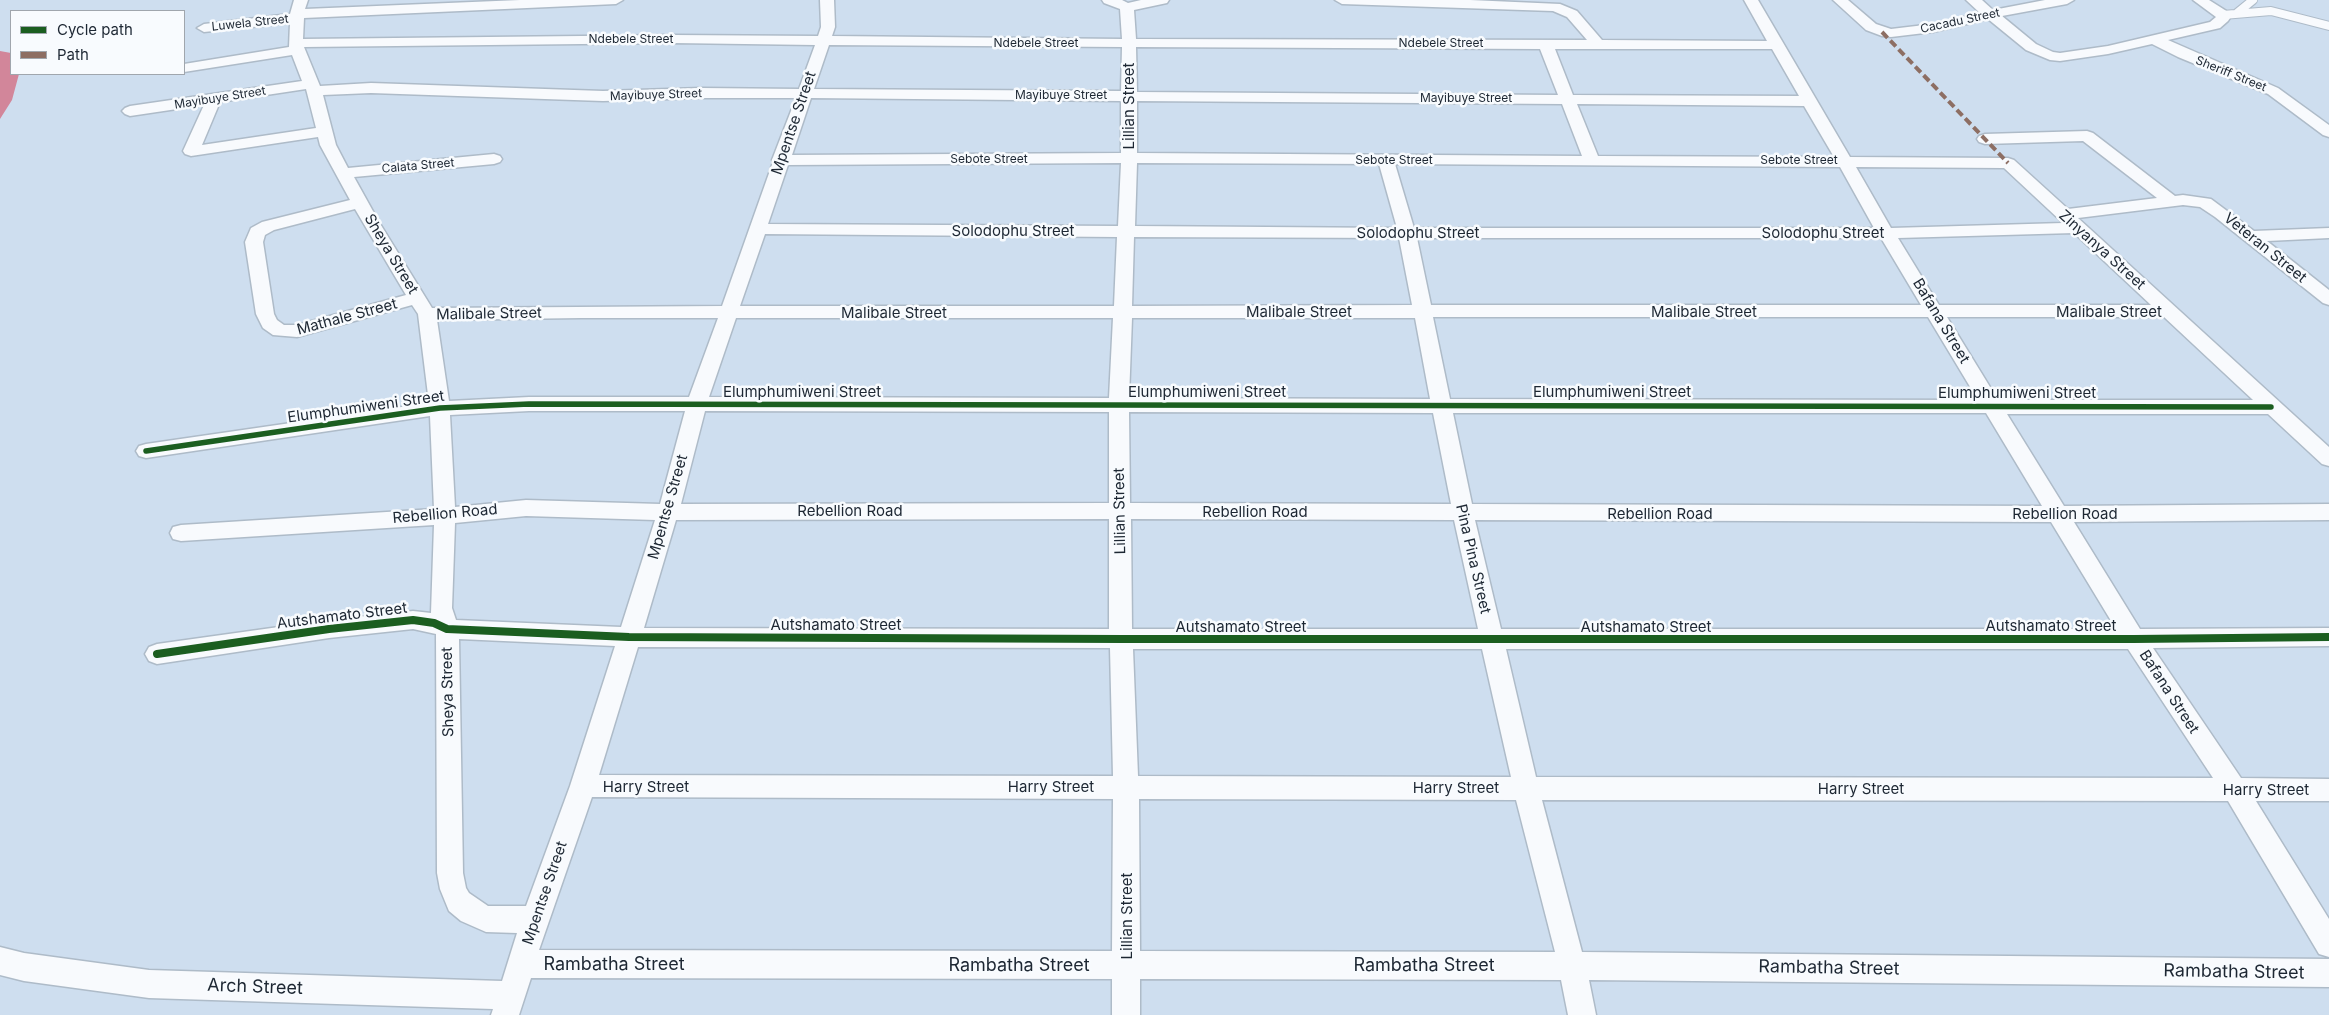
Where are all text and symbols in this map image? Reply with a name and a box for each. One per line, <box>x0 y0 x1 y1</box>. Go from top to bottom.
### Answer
street label: Cacadu Street <box>1919 6 2001 36</box>
legend <box>10 10 185 75</box>
street label: Luwela Street <box>211 12 289 34</box>
text: Cycle path <box>57 20 133 39</box>
street label: Ndebele Street <box>589 32 673 46</box>
street label: Ndebele Street <box>994 36 1078 50</box>
street label: Ndebele Street <box>1399 36 1483 50</box>
text: Path <box>57 45 89 64</box>
street label: Sheriff Street <box>2194 53 2268 95</box>
street label: Lillian Street <box>1120 63 1138 149</box>
street label: Mpentse Street <box>768 69 820 177</box>
street label: Mayibuye Street <box>173 84 267 112</box>
street label: Mayibuye Street <box>610 86 702 104</box>
street label: Mayibuye Street <box>1015 88 1107 102</box>
street label: Mayibuye Street <box>1420 91 1512 105</box>
street label: Sebote Street <box>950 152 1028 166</box>
street label: Sebote Street <box>1355 153 1433 167</box>
street label: Sebote Street <box>1760 153 1838 167</box>
street label: Calata Street <box>381 156 455 176</box>
street label: Zinyanya Street <box>2055 206 2149 294</box>
street label: Veteran Street <box>2220 209 2310 287</box>
street label: Sheya Street <box>360 211 422 297</box>
street label: Solodophu Street <box>952 222 1074 240</box>
street label: Solodophu Street <box>1357 224 1479 242</box>
street label: Solodophu Street <box>1762 224 1884 242</box>
street label: Bafana Street <box>1909 275 1973 367</box>
street label: Mathale Street <box>295 295 399 339</box>
street label: Malibale Street <box>1246 303 1352 321</box>
street label: Malibale Street <box>1651 303 1757 321</box>
street label: Malibale Street <box>2056 303 2162 321</box>
street label: Malibale Street <box>436 304 542 324</box>
street label: Malibale Street <box>841 304 947 322</box>
street label: Elumphumiweni Street <box>723 383 881 401</box>
street label: Elumphumiweni Street <box>1128 383 1286 401</box>
street label: Elumphumiweni Street <box>1533 383 1691 401</box>
street label: Elumphumiweni Street <box>1938 384 2096 402</box>
street label: Elumphumiweni Street <box>286 387 446 427</box>
street label: Mpentse Street <box>644 452 692 562</box>
street label: Lillian Street <box>1110 467 1130 555</box>
street label: Rebellion Road <box>392 500 498 528</box>
street label: Rebellion Road <box>797 502 903 520</box>
street label: Rebellion Road <box>1202 503 1308 521</box>
street label: Pina Pina Street <box>1452 503 1494 615</box>
street label: Rebellion Road <box>1607 505 1713 523</box>
street label: Rebellion Road <box>2012 505 2118 523</box>
street label: Autshamato Street <box>276 599 408 633</box>
street label: Autshamato Street <box>770 616 902 634</box>
street label: Autshamato Street <box>1985 617 2117 635</box>
street label: Autshamato Street <box>1175 618 1307 636</box>
street label: Autshamato Street <box>1580 618 1712 636</box>
street label: Sheya Street <box>438 647 458 737</box>
street label: Bafana Street <box>2135 647 2203 737</box>
street label: Harry Street <box>603 778 689 796</box>
street label: Harry Street <box>1008 778 1094 796</box>
street label: Harry Street <box>1413 779 1499 797</box>
street label: Harry Street <box>1818 780 1904 798</box>
street label: Harry Street <box>2223 781 2309 799</box>
street label: Mpentse Street <box>519 839 571 947</box>
street label: Lillian Street <box>1118 873 1136 959</box>
street label: Rambatha Street <box>543 954 685 976</box>
street label: Rambatha Street <box>948 955 1090 977</box>
street label: Rambatha Street <box>1353 955 1495 977</box>
street label: Rambatha Street <box>1758 956 1900 980</box>
street label: Rambatha Street <box>2163 960 2305 984</box>
street label: Arch Street <box>207 975 303 999</box>

